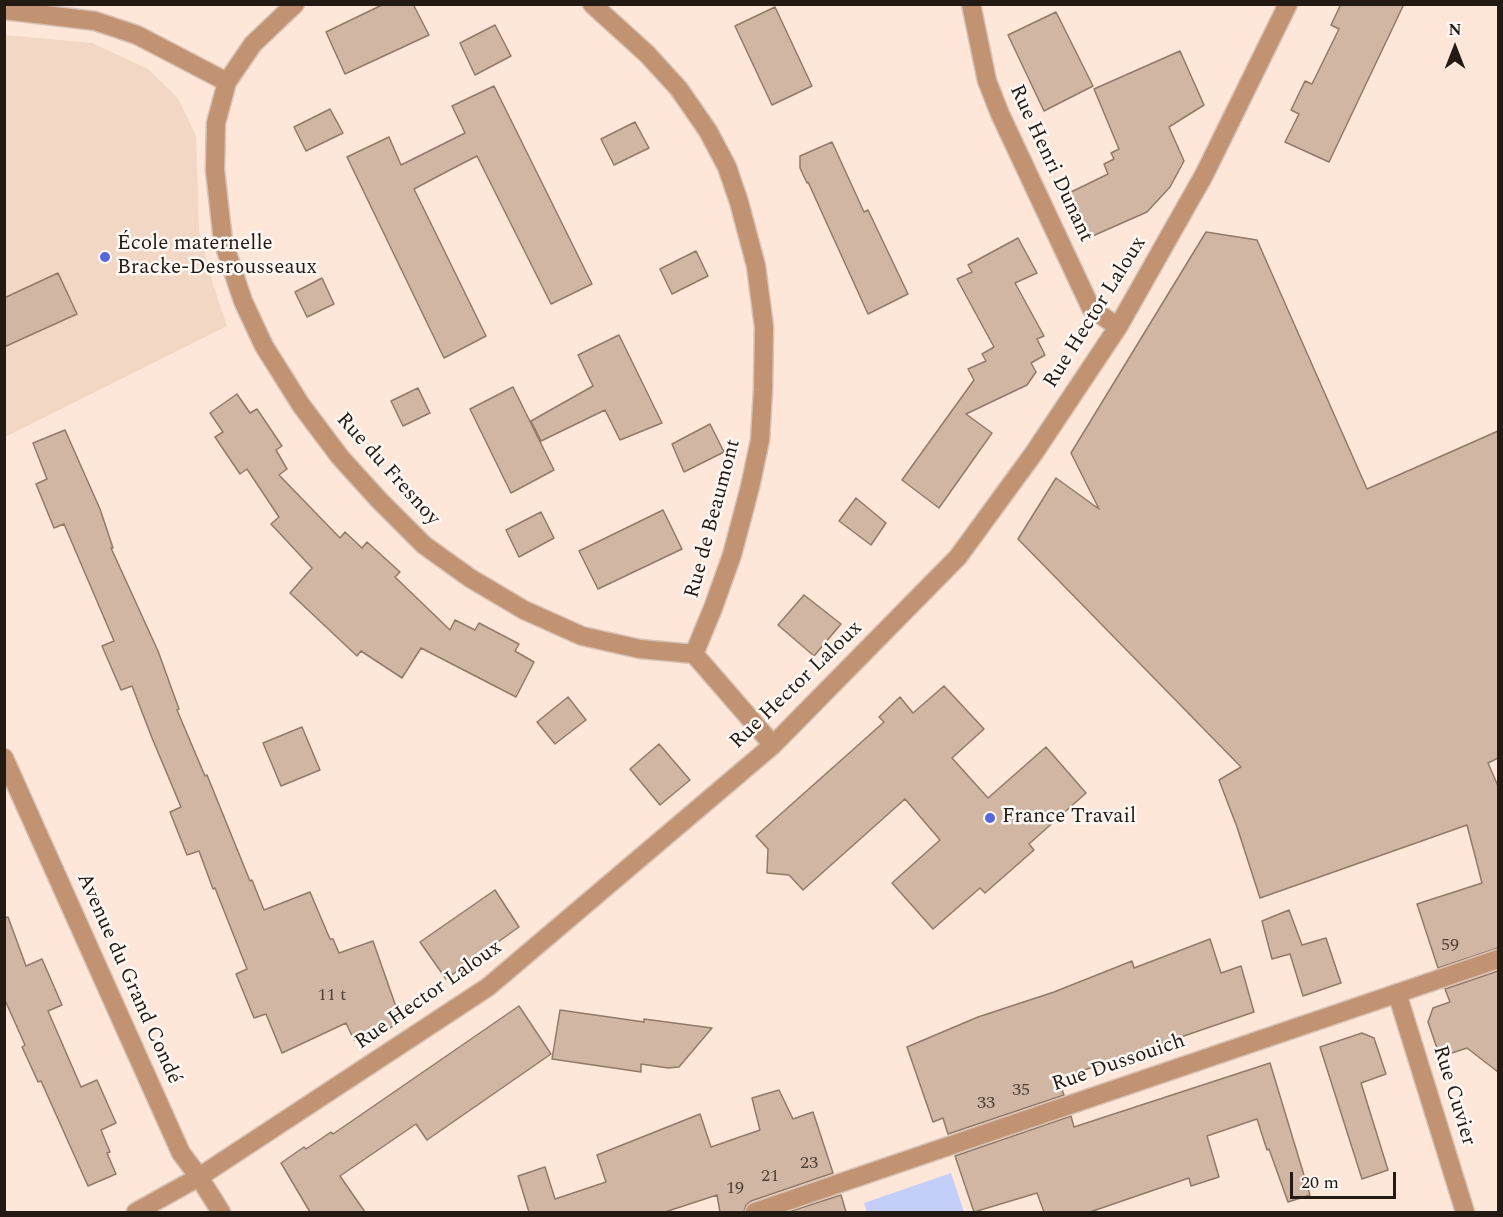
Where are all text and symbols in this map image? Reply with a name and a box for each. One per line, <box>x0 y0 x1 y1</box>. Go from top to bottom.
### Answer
north arrow <box>1425 18 1485 78</box>
text: N <box>1448 18 1462 42</box>
street label: Rue Henri Dunant <box>1003 81 1097 247</box>
place label: École maternelle Bracke-Desrousseaux <box>117 232 317 282</box>
street label: Rue Hector Laloux <box>1039 233 1153 393</box>
marker: École maternelle Bracke-Desrousseaux <box>98 250 112 264</box>
street label: Rue du Fresnoy <box>330 408 444 532</box>
street label: Rue de Beaumont <box>681 437 747 601</box>
street label: Rue Hector Laloux <box>726 617 868 755</box>
place label: France Travail <box>1002 805 1136 831</box>
marker: France Travail <box>983 811 997 825</box>
street label: Avenue du Grand Condé <box>70 870 186 1088</box>
house number: 59 <box>1441 935 1459 957</box>
street label: Rue Hector Laloux <box>351 936 507 1056</box>
house number: 11 t <box>318 985 346 1007</box>
street label: Rue Dussouich <box>1049 1029 1189 1099</box>
street label: Rue Cuvier <box>1426 1043 1480 1149</box>
house number: 35 <box>1012 1080 1030 1102</box>
house number: 33 <box>977 1093 995 1115</box>
house number: 23 <box>800 1153 818 1175</box>
scale bar <box>1293 1160 1400 1198</box>
house number: 21 <box>761 1166 779 1188</box>
text: 20 m <box>1301 1169 1339 1196</box>
house number: 19 <box>726 1178 744 1200</box>

